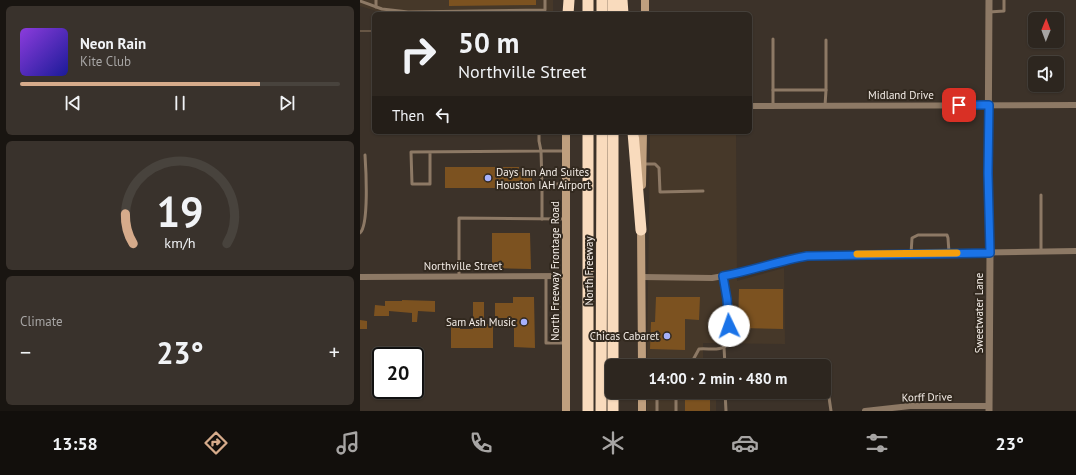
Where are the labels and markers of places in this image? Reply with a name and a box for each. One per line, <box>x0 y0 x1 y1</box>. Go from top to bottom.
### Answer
pin <box>942 88 976 122</box>
place label: Days Inn And Suites Houston IAH Airport <box>496 165 591 192</box>
marker: Days Inn And Suites Houston IAH Airport <box>483 173 493 183</box>
place label: Sam Ash Music <box>446 315 516 329</box>
marker: Sam Ash Music <box>519 317 529 327</box>
place label: Chicas Cabaret <box>590 329 659 343</box>
marker: Chicas Cabaret <box>662 331 672 341</box>

